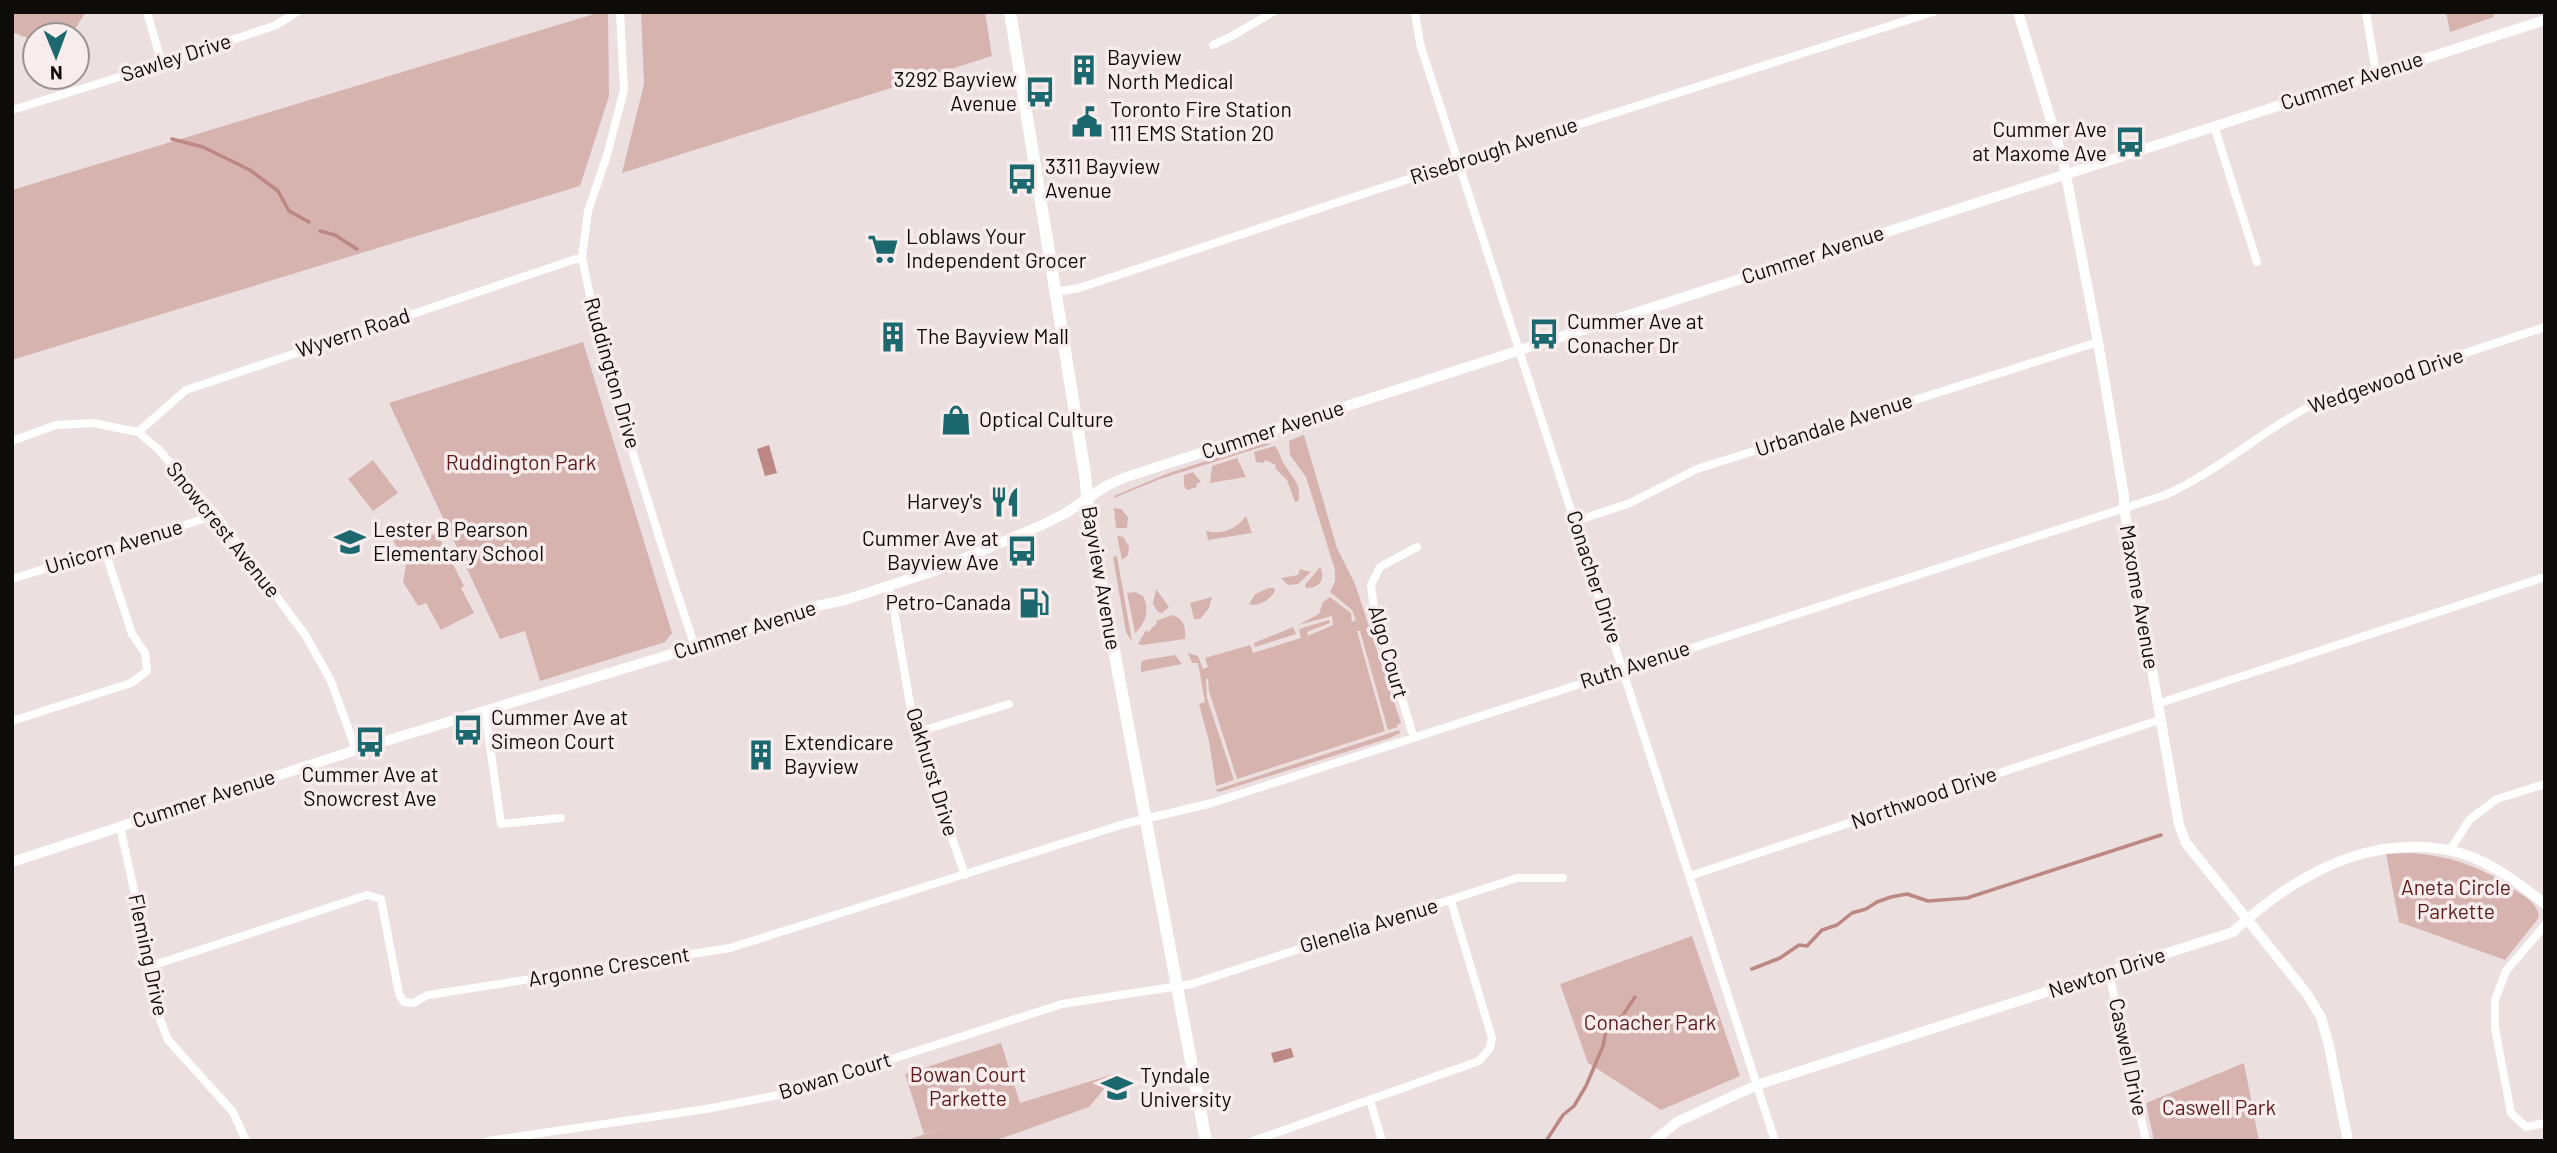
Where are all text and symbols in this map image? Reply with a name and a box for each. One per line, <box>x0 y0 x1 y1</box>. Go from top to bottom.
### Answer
north arrow <box>21 21 91 91</box>
street label: Sawley Drive <box>117 27 234 86</box>
place label: Bayview North Medical <box>1107 44 1233 93</box>
street label: Cummer Avenue <box>2277 45 2426 114</box>
building icon: Bayview North Medical <box>1067 53 1101 87</box>
text: N <box>50 62 63 85</box>
place label: 3292 Bayview Avenue <box>894 66 1017 115</box>
bus stop icon: 3292 Bayview Avenue <box>1023 75 1057 109</box>
place label: Toronto Fire Station 111 EMS Station 20 <box>1110 96 1292 145</box>
public building icon: Toronto Fire Station 111 EMS Station 20 <box>1070 105 1104 139</box>
street label: Risebrough Avenue <box>1407 111 1580 188</box>
place label: Cummer Ave at Maxome Ave <box>1972 116 2107 165</box>
bus stop icon: Cummer Ave at Maxome Ave <box>2113 125 2147 159</box>
place label: 3311 Bayview Avenue <box>1045 153 1160 202</box>
bus stop icon: 3311 Bayview Avenue <box>1005 162 1039 196</box>
street label: Cummer Avenue <box>1738 219 1887 288</box>
place label: Loblaws Your Independent Grocer <box>906 223 1087 272</box>
supermarket icon: Loblaws Your Independent Grocer <box>866 232 900 266</box>
street label: Ruddington Drive <box>580 294 647 451</box>
street label: Wyvern Road <box>292 301 413 362</box>
place label: Cummer Ave at Conacher Dr <box>1567 308 1704 357</box>
bus stop icon: Cummer Ave at Conacher Dr <box>1527 317 1561 351</box>
building icon: The Bayview Mall <box>876 320 910 354</box>
place label: The Bayview Mall <box>916 323 1069 348</box>
street label: Wedgewood Drive <box>2305 341 2466 418</box>
street label: Urbandale Avenue <box>1752 386 1915 461</box>
street label: Cummer Avenue <box>1198 394 1347 463</box>
shop icon: Optical Culture <box>939 403 973 437</box>
place label: Optical Culture <box>979 406 1114 431</box>
park label: Ruddington Park <box>446 449 596 474</box>
street label: Snowcrest Avenue <box>162 456 287 602</box>
restaurant icon: Harvey's <box>988 485 1022 519</box>
place label: Harvey's <box>907 488 982 513</box>
street label: Bayview Avenue <box>1078 504 1127 652</box>
street label: Conacher Drive <box>1562 507 1629 646</box>
street label: Unicorn Avenue <box>42 513 185 578</box>
place label: Lester B Pearson Elementary School <box>373 516 544 565</box>
street label: Maxome Avenue <box>2115 523 2165 671</box>
school or university icon: Lester B Pearson Elementary School <box>333 525 367 559</box>
place label: Cummer Ave at Bayview Ave <box>862 525 999 574</box>
bus stop icon: Cummer Ave at Bayview Ave <box>1005 534 1039 568</box>
fuel station icon: Petro-Canada <box>1017 586 1051 620</box>
place label: Petro-Canada <box>885 589 1011 614</box>
street label: Cummer Avenue <box>670 594 819 663</box>
street label: Algo Court <box>1364 602 1415 701</box>
street label: Ruth Avenue <box>1576 634 1693 693</box>
place label: Cummer Ave at Simeon Court <box>491 704 628 753</box>
street label: Oakhurst Drive <box>902 704 965 839</box>
bus stop icon: Cummer Ave at Simeon Court <box>451 713 485 747</box>
bus stop icon: Cummer Ave at Snowcrest Ave <box>353 725 387 759</box>
place label: Extendicare Bayview <box>784 729 894 778</box>
building icon: Extendicare Bayview <box>744 738 778 772</box>
street label: Northwood Drive <box>1847 760 2000 833</box>
place label: Cummer Ave at Snowcrest Ave <box>301 761 439 810</box>
street label: Cummer Avenue <box>129 763 278 832</box>
park label: Aneta Circle Parkette <box>2401 874 2511 923</box>
street label: Fleming Drive <box>124 891 175 1018</box>
street label: Glenelia Avenue <box>1296 892 1441 957</box>
street label: Argonne Crescent <box>526 940 691 991</box>
street label: Newton Drive <box>2045 941 2168 1002</box>
street label: Caswell Drive <box>2105 996 2154 1118</box>
park label: Conacher Park <box>1584 1009 1716 1034</box>
street label: Bowan Court <box>775 1046 894 1104</box>
park label: Bowan Court Parkette <box>910 1061 1026 1110</box>
place label: Tyndale University <box>1140 1062 1232 1111</box>
school or university icon: Tyndale University <box>1100 1071 1134 1105</box>
park label: Caswell Park <box>2162 1094 2276 1119</box>

